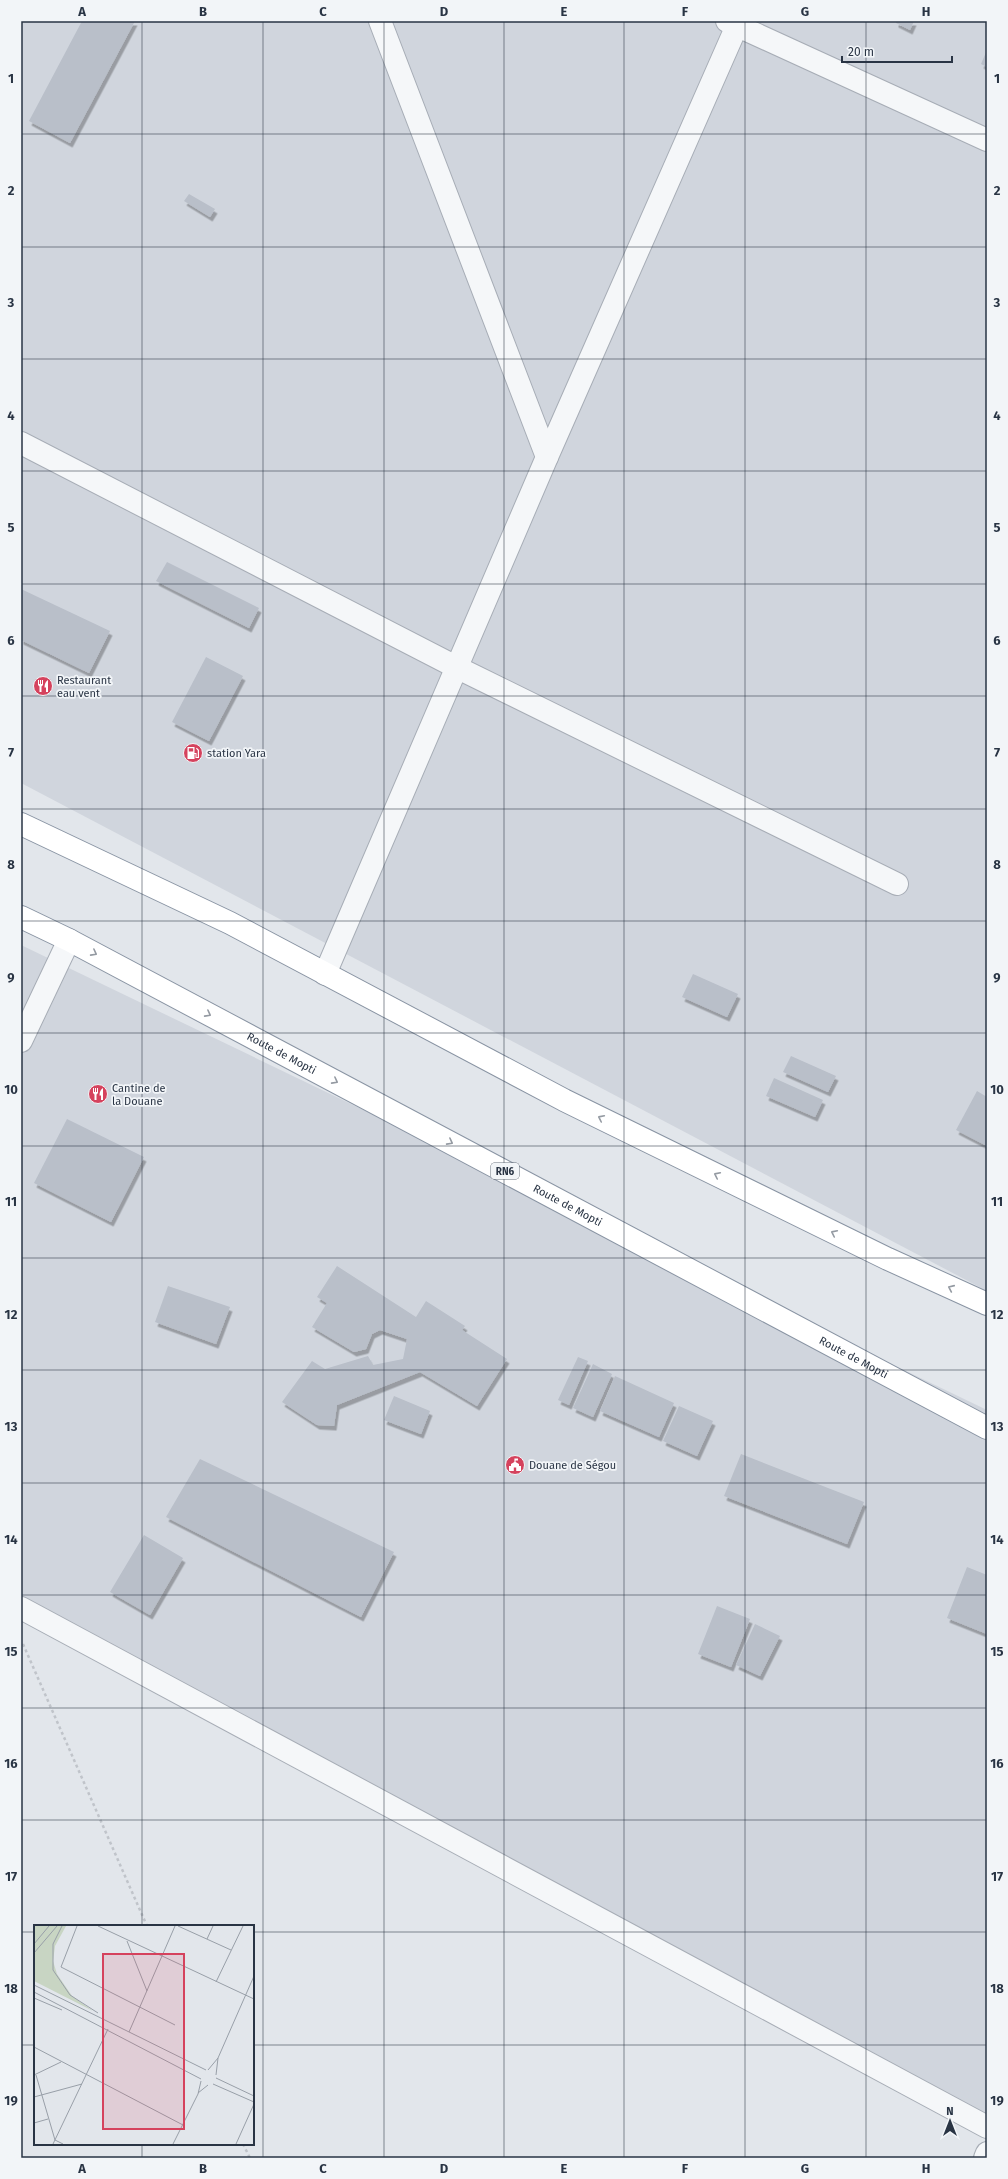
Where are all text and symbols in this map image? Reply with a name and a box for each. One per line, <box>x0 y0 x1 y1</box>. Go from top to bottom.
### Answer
text: A <box>77 4 86 19</box>
text: B <box>199 4 207 19</box>
text: C <box>319 4 327 19</box>
text: D <box>440 4 449 19</box>
text: E <box>561 4 568 19</box>
text: F <box>682 4 689 19</box>
text: G <box>801 4 809 19</box>
text: H <box>922 4 930 19</box>
scale bar <box>842 38 952 64</box>
text: 20 m <box>848 45 874 59</box>
text: 1 <box>8 71 14 86</box>
text: 1 <box>994 71 1000 86</box>
text: 2 <box>8 183 15 198</box>
text: 2 <box>994 183 1001 198</box>
text: 3 <box>7 295 15 310</box>
text: 3 <box>993 295 1001 310</box>
text: 4 <box>7 408 15 423</box>
text: 4 <box>993 408 1001 423</box>
text: 5 <box>8 520 15 535</box>
text: 5 <box>994 520 1001 535</box>
text: 6 <box>7 633 15 648</box>
text: 6 <box>993 633 1001 648</box>
place label: Restaurant eau vent <box>57 674 111 700</box>
restaurant icon: Restaurant eau vent <box>32 675 54 697</box>
fuel station icon: station Yara <box>182 742 204 764</box>
text: 7 <box>8 745 14 760</box>
text: 7 <box>994 745 1000 760</box>
place label: station Yara <box>207 747 266 760</box>
text: 8 <box>7 857 15 872</box>
text: 8 <box>993 857 1001 872</box>
one-way arrow <box>89 948 97 956</box>
text: 9 <box>7 970 15 985</box>
text: 9 <box>993 970 1001 985</box>
one-way arrow <box>204 1009 211 1017</box>
street label: Route de Mopti <box>245 1030 318 1077</box>
one-way arrow <box>331 1077 339 1084</box>
text: 10 <box>4 1082 18 1097</box>
place label: Cantine de la Douane <box>112 1082 165 1108</box>
text: 10 <box>990 1082 1004 1097</box>
restaurant icon: Cantine de la Douane <box>87 1083 109 1105</box>
one-way arrow <box>597 1115 605 1123</box>
one-way arrow <box>446 1138 453 1145</box>
road number: RN6 <box>491 1163 519 1179</box>
one-way arrow <box>714 1172 721 1180</box>
street label: Route de Mopti <box>531 1182 604 1229</box>
text: 11 <box>5 1194 17 1209</box>
text: 11 <box>991 1194 1003 1209</box>
one-way arrow <box>831 1230 838 1237</box>
one-way arrow <box>948 1285 956 1293</box>
text: 12 <box>5 1307 18 1322</box>
text: 12 <box>991 1307 1004 1322</box>
street label: Route de Mopti <box>817 1334 890 1381</box>
text: 13 <box>5 1419 18 1434</box>
text: 13 <box>991 1419 1004 1434</box>
public building icon: Douane de Ségou <box>504 1454 526 1476</box>
place label: Douane de Ségou <box>529 1459 616 1472</box>
text: 14 <box>4 1532 18 1547</box>
text: 14 <box>990 1532 1004 1547</box>
text: 15 <box>4 1644 18 1659</box>
text: 15 <box>990 1644 1004 1659</box>
text: 16 <box>4 1756 18 1771</box>
text: 16 <box>990 1756 1004 1771</box>
text: 17 <box>5 1869 17 1884</box>
text: 17 <box>991 1869 1003 1884</box>
inset map <box>34 1925 254 2145</box>
text: 18 <box>4 1981 18 1996</box>
text: 18 <box>990 1981 1004 1996</box>
text: 19 <box>4 2093 18 2108</box>
text: 19 <box>990 2093 1004 2108</box>
north arrow <box>930 2101 970 2141</box>
text: N <box>946 2105 954 2118</box>
text: A <box>77 2161 86 2176</box>
text: B <box>199 2161 207 2176</box>
text: C <box>319 2161 327 2176</box>
text: D <box>440 2161 449 2176</box>
text: E <box>561 2161 568 2176</box>
text: F <box>682 2161 689 2176</box>
text: G <box>801 2161 809 2176</box>
text: H <box>922 2161 930 2176</box>

